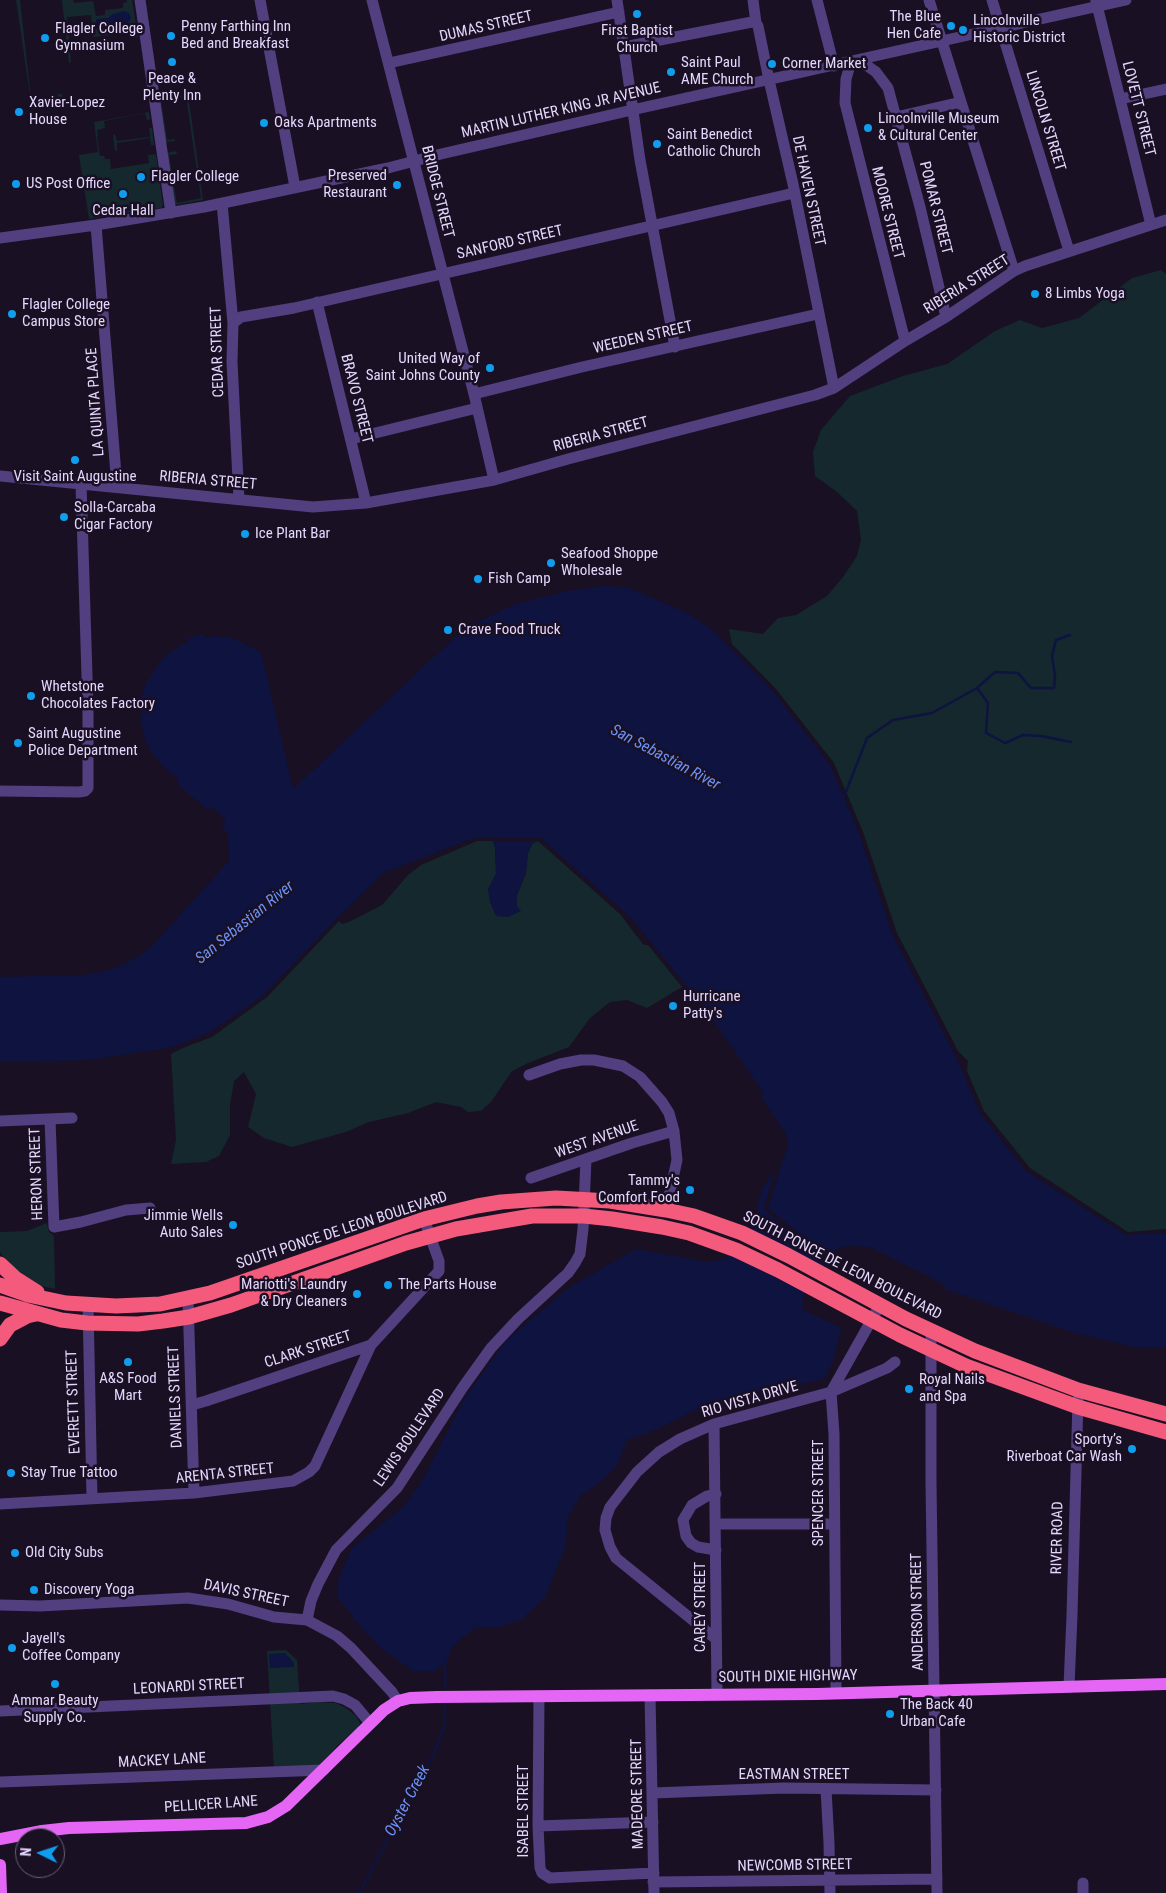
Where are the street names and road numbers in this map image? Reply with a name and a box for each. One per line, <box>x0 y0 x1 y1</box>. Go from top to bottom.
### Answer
street label: DUMAS STREET <box>438 8 534 46</box>
street label: LOVETT STREET <box>1118 60 1158 158</box>
street label: LINCOLN STREET <box>1021 69 1069 173</box>
street label: MARTIN LUTHER KING JR AVENUE <box>460 79 662 143</box>
street label: DE HAVEN STREET <box>788 134 828 248</box>
street label: BRIDGE STREET <box>417 144 457 240</box>
street label: POMAR STREET <box>915 160 955 256</box>
street label: MOORE STREET <box>867 165 907 261</box>
street label: SANFORD STREET <box>455 222 565 264</box>
street label: RIBERIA STREET <box>921 251 1013 319</box>
street label: CEDAR STREET <box>207 306 229 398</box>
street label: WEEDEN STREET <box>592 318 694 358</box>
street label: LA QUINTA PLACE <box>83 347 109 457</box>
street label: BRAVO STREET <box>336 353 376 445</box>
street label: RIBERIA STREET <box>551 414 651 456</box>
street label: RIBERIA STREET <box>159 468 257 494</box>
street label: WEST AVENUE <box>553 1117 641 1163</box>
street label: HERON STREET <box>26 1127 48 1221</box>
street label: SOUTH PONCE DE LEON BOULEVARD <box>234 1188 450 1274</box>
street label: SOUTH PONCE DE LEON BOULEVARD <box>740 1208 944 1324</box>
street label: CLARK STREET <box>262 1327 354 1373</box>
street label: DANIELS STREET <box>165 1346 187 1448</box>
street label: EVERETT STREET <box>63 1349 85 1455</box>
street label: RIO VISTA DRIVE <box>700 1378 800 1422</box>
street label: LEWIS BOULEVARD <box>371 1386 449 1490</box>
street label: SPENCER STREET <box>810 1440 828 1546</box>
street label: ARENTA STREET <box>175 1460 275 1488</box>
street label: RIVER ROAD <box>1048 1501 1068 1575</box>
street label: ANDERSON STREET <box>908 1553 928 1671</box>
street label: CAREY STREET <box>692 1562 710 1652</box>
street label: DAVIS STREET <box>202 1576 290 1612</box>
street label: SOUTH DIXIE HIGHWAY <box>718 1667 858 1687</box>
street label: LEONARDI STREET <box>133 1675 245 1699</box>
street label: MADEORE STREET <box>628 1739 648 1849</box>
street label: MACKEY LANE <box>118 1750 206 1772</box>
street label: ISABEL STREET <box>515 1765 533 1857</box>
street label: EASTMAN STREET <box>739 1766 849 1784</box>
street label: PELLICER LANE <box>164 1793 258 1817</box>
street label: NEWCOMB STREET <box>737 1856 853 1876</box>

